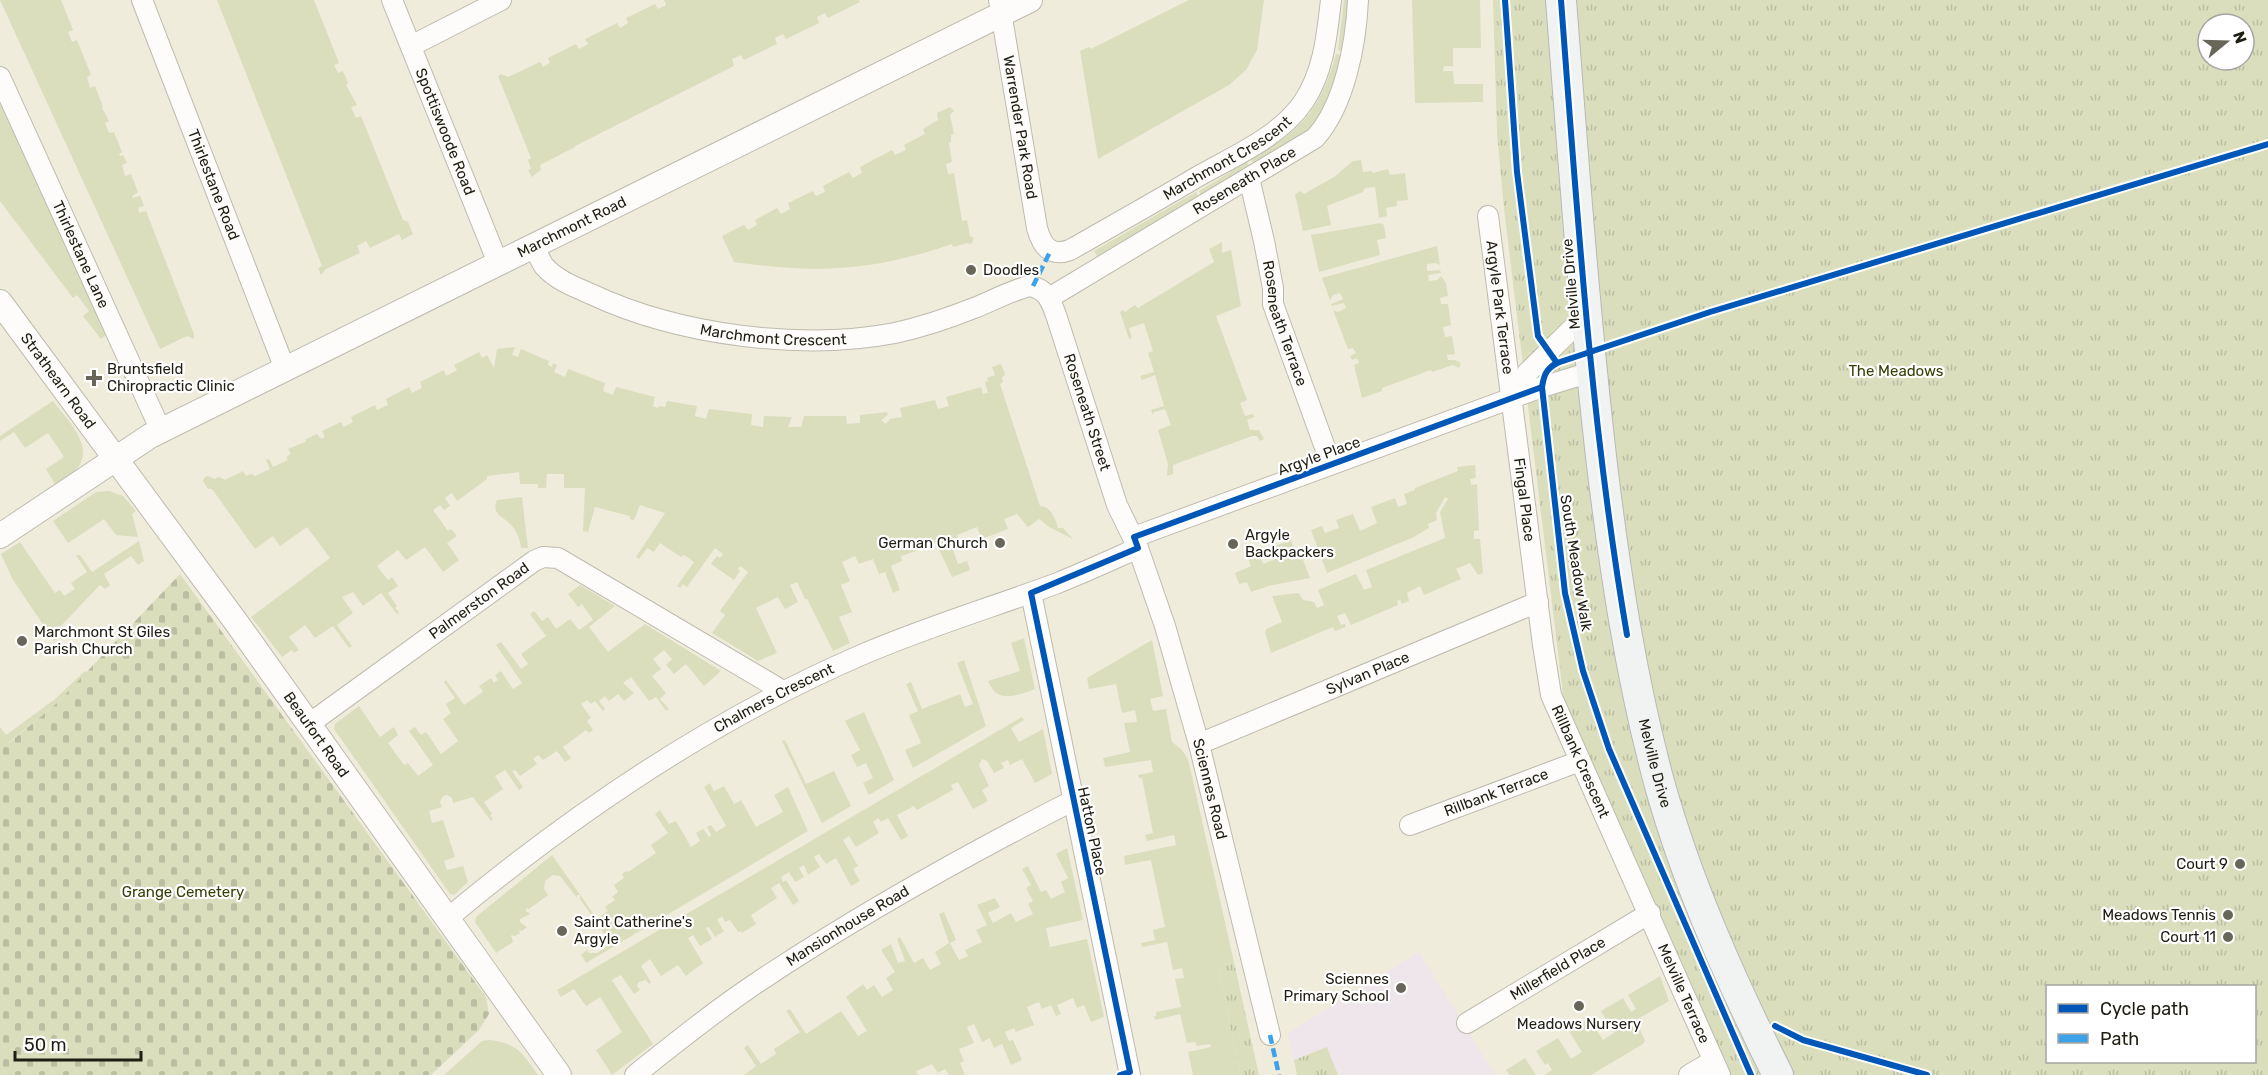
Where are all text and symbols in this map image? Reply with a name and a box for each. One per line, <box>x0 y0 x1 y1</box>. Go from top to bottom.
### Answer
north arrow <box>2196 12 2256 72</box>
text: N <box>2229 29 2251 46</box>
street label: Warrender Park Road <box>999 54 1041 200</box>
street label: Spottiswoode Road <box>411 66 479 198</box>
street label: Marchmont Crescent <box>1160 112 1295 204</box>
street label: Thirlestane Road <box>184 127 243 243</box>
street label: Roseneath Place <box>1190 143 1299 218</box>
street label: Marchmont Road <box>514 192 629 262</box>
street label: Thirlestane Lane <box>48 198 113 311</box>
street label: Melville Drive <box>1558 238 1584 330</box>
street label: Argyle Park Terrace <box>1482 239 1517 375</box>
street label: Roseneath Terrace <box>1259 259 1311 388</box>
place label: Doodles <box>983 261 1040 279</box>
marker: Doodles <box>964 263 978 277</box>
street label: Marchmont Crescent <box>699 320 847 349</box>
street label: Strathearn Road <box>17 329 99 432</box>
street label: Roseneath Street <box>1060 351 1114 473</box>
place label: Bruntsfield Chiropractic Clinic <box>107 360 235 395</box>
park label: The Meadows <box>1848 362 1944 380</box>
marker: Bruntsfield Chiropractic Clinic <box>85 369 103 387</box>
street label: Argyle Place <box>1275 433 1363 479</box>
street label: Fingal Place <box>1510 457 1539 543</box>
street label: South Meadow Walk <box>1556 493 1596 633</box>
place label: Argyle Backpackers <box>1245 526 1334 561</box>
place label: German Church <box>878 534 988 552</box>
marker: German Church <box>993 536 1007 550</box>
marker: Argyle Backpackers <box>1226 537 1240 551</box>
street label: Palmerston Road <box>425 558 533 643</box>
place label: Marchmont St Giles Parish Church <box>34 623 170 658</box>
marker: Marchmont St Giles Parish Church <box>15 634 29 648</box>
street label: Sylvan Place <box>1323 648 1412 699</box>
street label: Chalmers Crescent <box>710 659 837 737</box>
street label: Beaufort Road <box>280 688 353 781</box>
street label: Rillbank Crescent <box>1548 702 1614 821</box>
street label: Melville Drive <box>1635 717 1675 810</box>
street label: Sciennes Road <box>1189 736 1231 841</box>
street label: Rillbank Terrace <box>1441 765 1551 820</box>
street label: Hatton Place <box>1074 785 1110 877</box>
place label: Court 9 <box>2176 855 2228 873</box>
marker: Court 9 <box>2233 857 2247 871</box>
street label: Mansionhouse Road <box>783 882 912 970</box>
park label: Grange Cemetery <box>122 883 244 901</box>
place label: Meadows Tennis <box>2102 906 2216 924</box>
marker: Meadows Tennis <box>2221 908 2235 922</box>
place label: Saint Catherine's Argyle <box>574 913 693 948</box>
marker: Saint Catherine's Argyle <box>555 924 569 938</box>
place label: Court 11 <box>2160 928 2216 946</box>
marker: Court 11 <box>2221 930 2235 944</box>
street label: Millerfield Place <box>1507 933 1609 1004</box>
street label: Melville Terrace <box>1654 941 1714 1046</box>
place label: Sciennes Primary School <box>1284 970 1389 1005</box>
marker: Sciennes Primary School <box>1394 981 1408 995</box>
legend <box>2046 985 2256 1063</box>
text: Cycle path <box>2100 998 2189 1020</box>
marker: Meadows Nursery <box>1572 999 1586 1013</box>
place label: Meadows Nursery <box>1517 1015 1641 1033</box>
scale bar <box>15 1024 141 1062</box>
text: Path <box>2100 1028 2139 1050</box>
text: 50 m <box>24 1034 67 1056</box>

